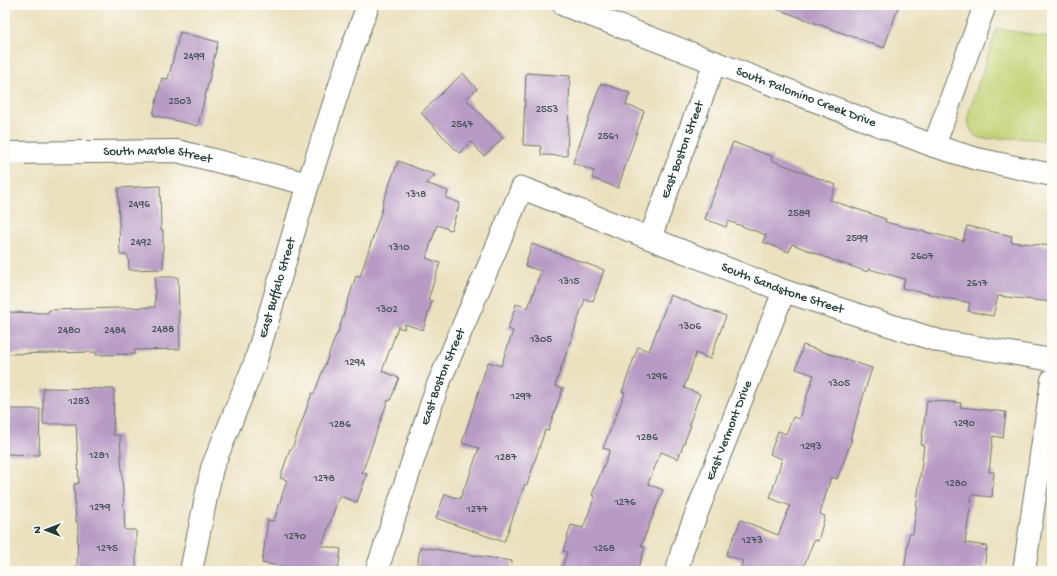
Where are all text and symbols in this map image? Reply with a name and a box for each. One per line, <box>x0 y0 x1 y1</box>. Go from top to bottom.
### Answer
house number: 2499 <box>183 51 205 63</box>
street label: South Palomino Creek Drive <box>734 64 878 131</box>
house number: 2503 <box>168 96 192 108</box>
street label: East Boston Street <box>658 97 708 201</box>
house number: 2553 <box>536 104 559 116</box>
house number: 2547 <box>451 119 473 131</box>
house number: 2561 <box>597 131 619 143</box>
street label: South Marble Street <box>103 143 215 167</box>
house number: 1318 <box>405 189 426 201</box>
house number: 2496 <box>128 199 150 211</box>
house number: 2589 <box>788 208 811 220</box>
house number: 2599 <box>846 233 869 245</box>
street label: East Buffalo Street <box>255 234 300 340</box>
house number: 2492 <box>130 237 152 249</box>
house number: 1310 <box>388 242 409 254</box>
house number: 2607 <box>911 251 934 263</box>
street label: South Sandstone Street <box>719 260 847 318</box>
house number: 1315 <box>558 276 579 288</box>
house number: 2617 <box>966 278 988 290</box>
house number: 1302 <box>375 304 398 316</box>
house number: 1306 <box>678 321 701 333</box>
house number: 2488 <box>152 324 174 336</box>
house number: 2480 <box>58 325 80 337</box>
house number: 2484 <box>104 325 127 337</box>
street label: East Boston Street <box>417 325 469 427</box>
house number: 1305 <box>529 334 552 346</box>
house number: 1294 <box>344 357 366 369</box>
house number: 1296 <box>646 371 668 383</box>
street label: East Vermont Drive <box>703 378 756 483</box>
house number: 1305 <box>827 378 850 390</box>
house number: 1297 <box>509 391 532 403</box>
house number: 1283 <box>67 396 90 408</box>
house number: 1290 <box>952 418 975 430</box>
house number: 1286 <box>328 419 351 431</box>
house number: 1286 <box>635 432 658 444</box>
house number: 1293 <box>799 441 822 453</box>
house number: 1281 <box>88 450 109 462</box>
house number: 1287 <box>494 452 517 464</box>
house number: 1278 <box>312 473 335 485</box>
house number: 1280 <box>944 478 967 490</box>
house number: 1276 <box>613 497 636 509</box>
house number: 1279 <box>88 502 111 514</box>
house number: 1277 <box>465 504 488 516</box>
north arrow <box>26 510 66 550</box>
text: N <box>32 526 44 534</box>
house number: 1270 <box>283 531 306 543</box>
house number: 1273 <box>740 535 763 547</box>
house number: 1275 <box>95 543 118 555</box>
house number: 1268 <box>592 543 615 555</box>

